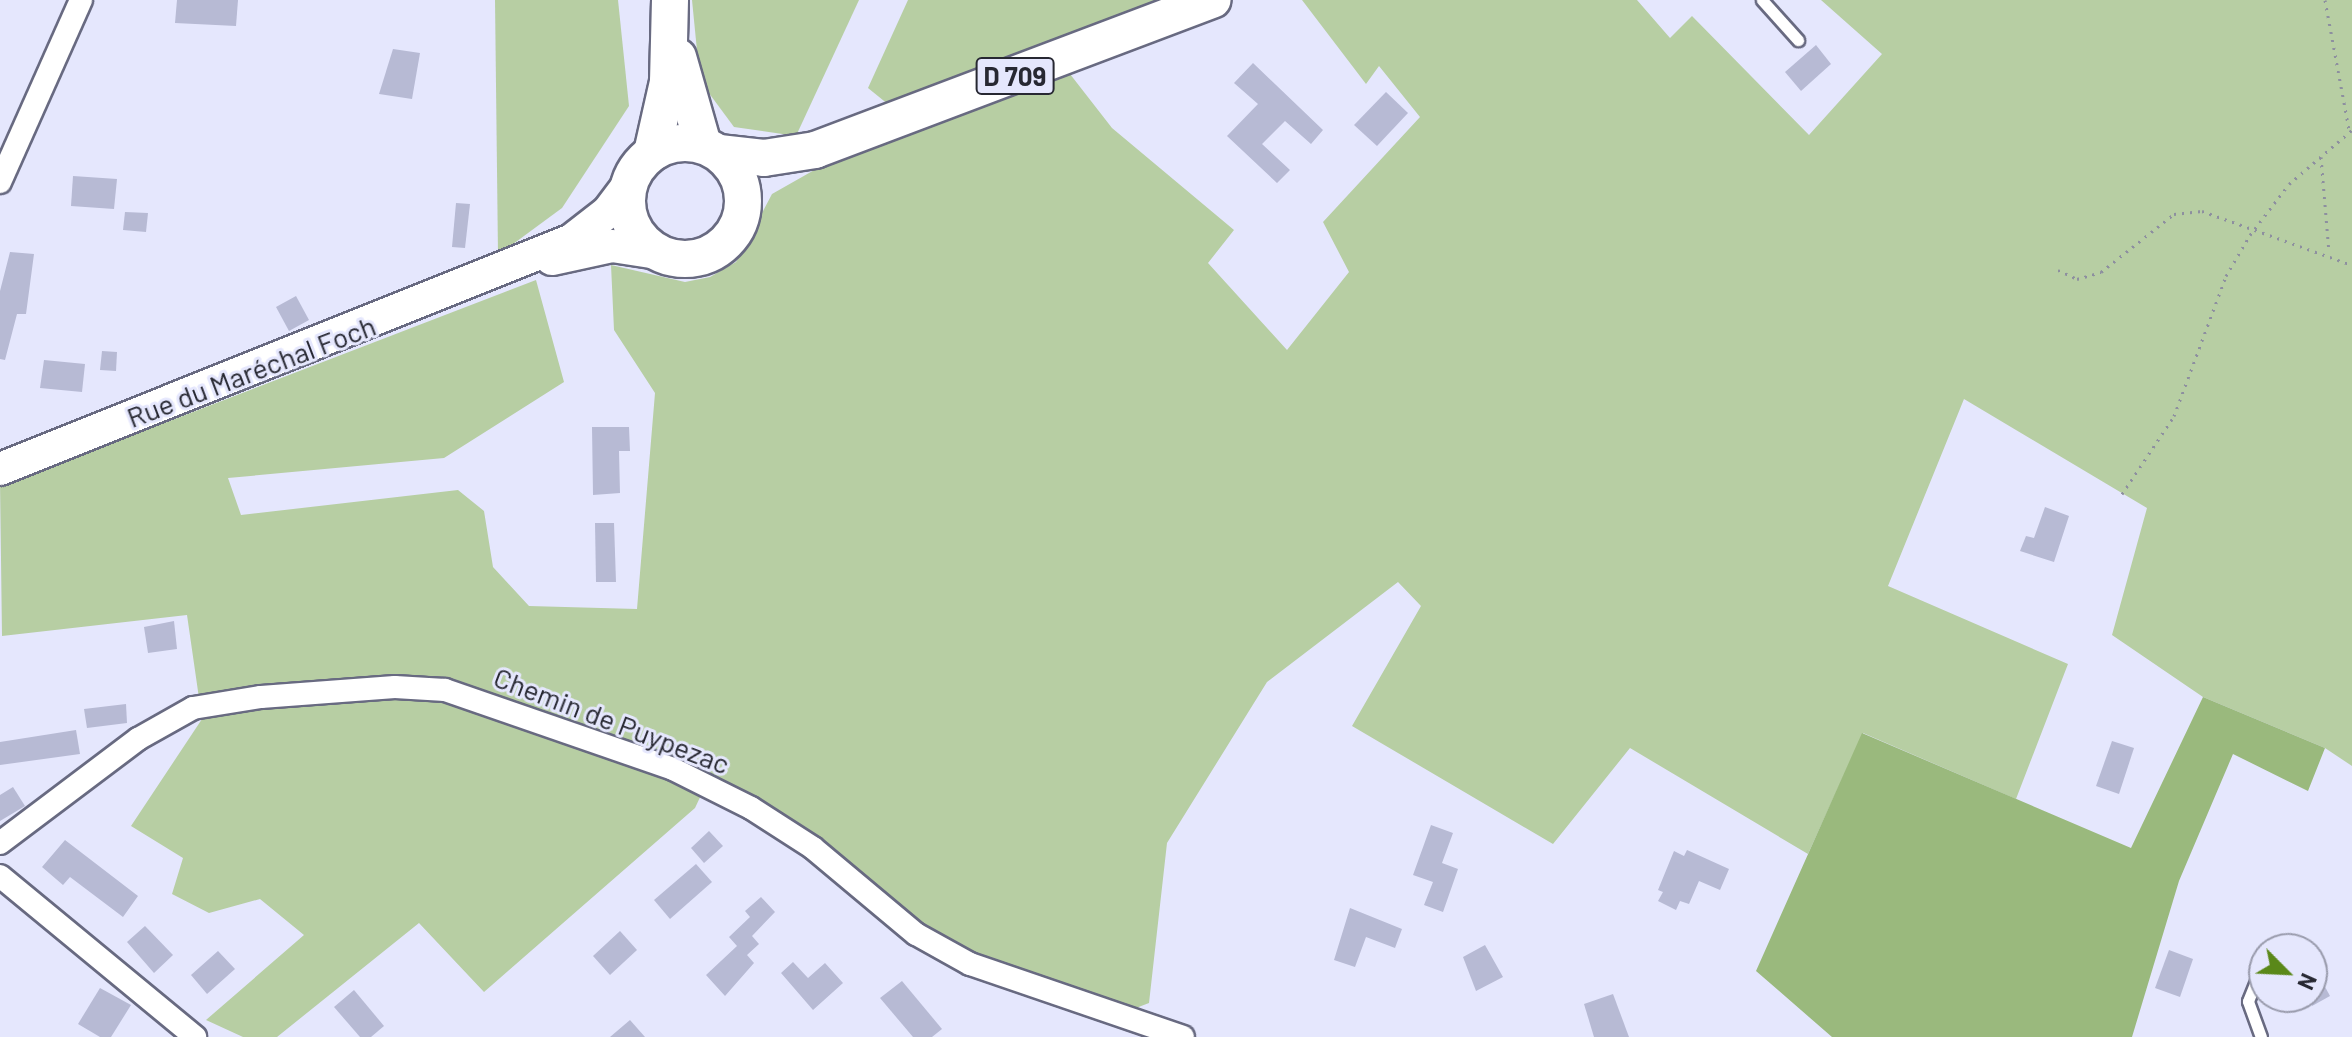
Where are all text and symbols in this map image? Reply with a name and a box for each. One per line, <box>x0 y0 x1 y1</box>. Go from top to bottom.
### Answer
road number: D 709 <box>975 54 1055 98</box>
street label: Rue du Maréchal Foch <box>122 308 380 434</box>
street label: Chemin de Puypezac <box>489 660 735 780</box>
north arrow <box>2248 933 2328 1013</box>
text: N <box>2293 970 2323 994</box>

